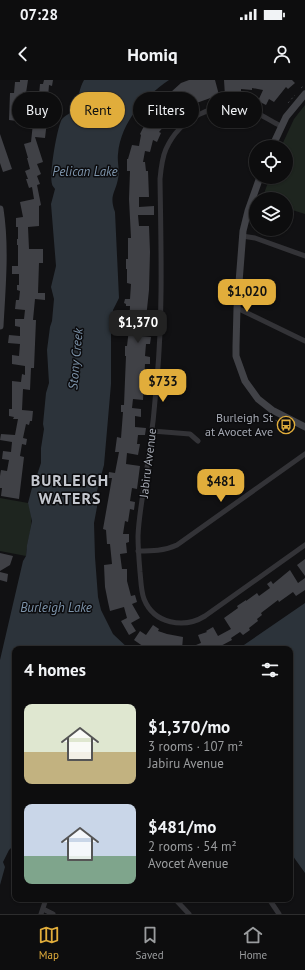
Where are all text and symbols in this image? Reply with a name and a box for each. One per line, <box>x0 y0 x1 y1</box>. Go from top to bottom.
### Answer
text: 07:28 <box>20 5 58 24</box>
icon: back <box>12 43 34 65</box>
text: Homiq <box>127 43 178 66</box>
icon: person <box>271 43 293 65</box>
chip: Buy <box>12 92 62 128</box>
chip: Rent <box>70 92 125 128</box>
chip: Filters <box>133 92 199 128</box>
chip: New <box>207 92 262 128</box>
map controls <box>249 140 293 236</box>
button: locate <box>249 140 293 184</box>
water label: Pelican Lake <box>52 163 118 180</box>
button: layers <box>249 192 293 236</box>
pin: $1,020 <box>214 279 280 313</box>
text: $1,020 <box>227 283 267 300</box>
pin: $1,370 <box>105 310 171 344</box>
text: $1,370 <box>118 314 158 331</box>
water label: Stony Creek <box>64 327 87 390</box>
pin: $733 <box>139 369 187 403</box>
text: $733 <box>148 373 178 390</box>
place label: Burleigh St at Avocet Ave <box>205 410 273 439</box>
bus stop icon: Burleigh St at Avocet Ave <box>276 415 296 435</box>
street label: Jabiru Avenue <box>136 427 159 500</box>
pin: $481 <box>197 469 245 503</box>
district label: BURLEIGH WATERS <box>31 470 109 508</box>
text: $481 <box>206 473 236 490</box>
water label: Burleigh Lake <box>20 599 92 616</box>
text: 4 homes <box>24 659 86 681</box>
icon: filters <box>259 659 281 681</box>
text: $1,370/mo <box>148 716 230 738</box>
icon: home <box>56 720 104 768</box>
text: 3 rooms · 107 m² <box>148 738 243 755</box>
text: Jabiru Avenue <box>148 755 224 772</box>
text: $481/mo <box>148 816 216 838</box>
icon: home <box>56 820 104 868</box>
text: 2 rooms · 54 m² <box>148 838 237 855</box>
text: Avocet Avenue <box>148 855 228 872</box>
tab: Map <box>38 924 60 962</box>
tab: Saved <box>136 924 164 962</box>
tab: Home <box>239 924 267 962</box>

